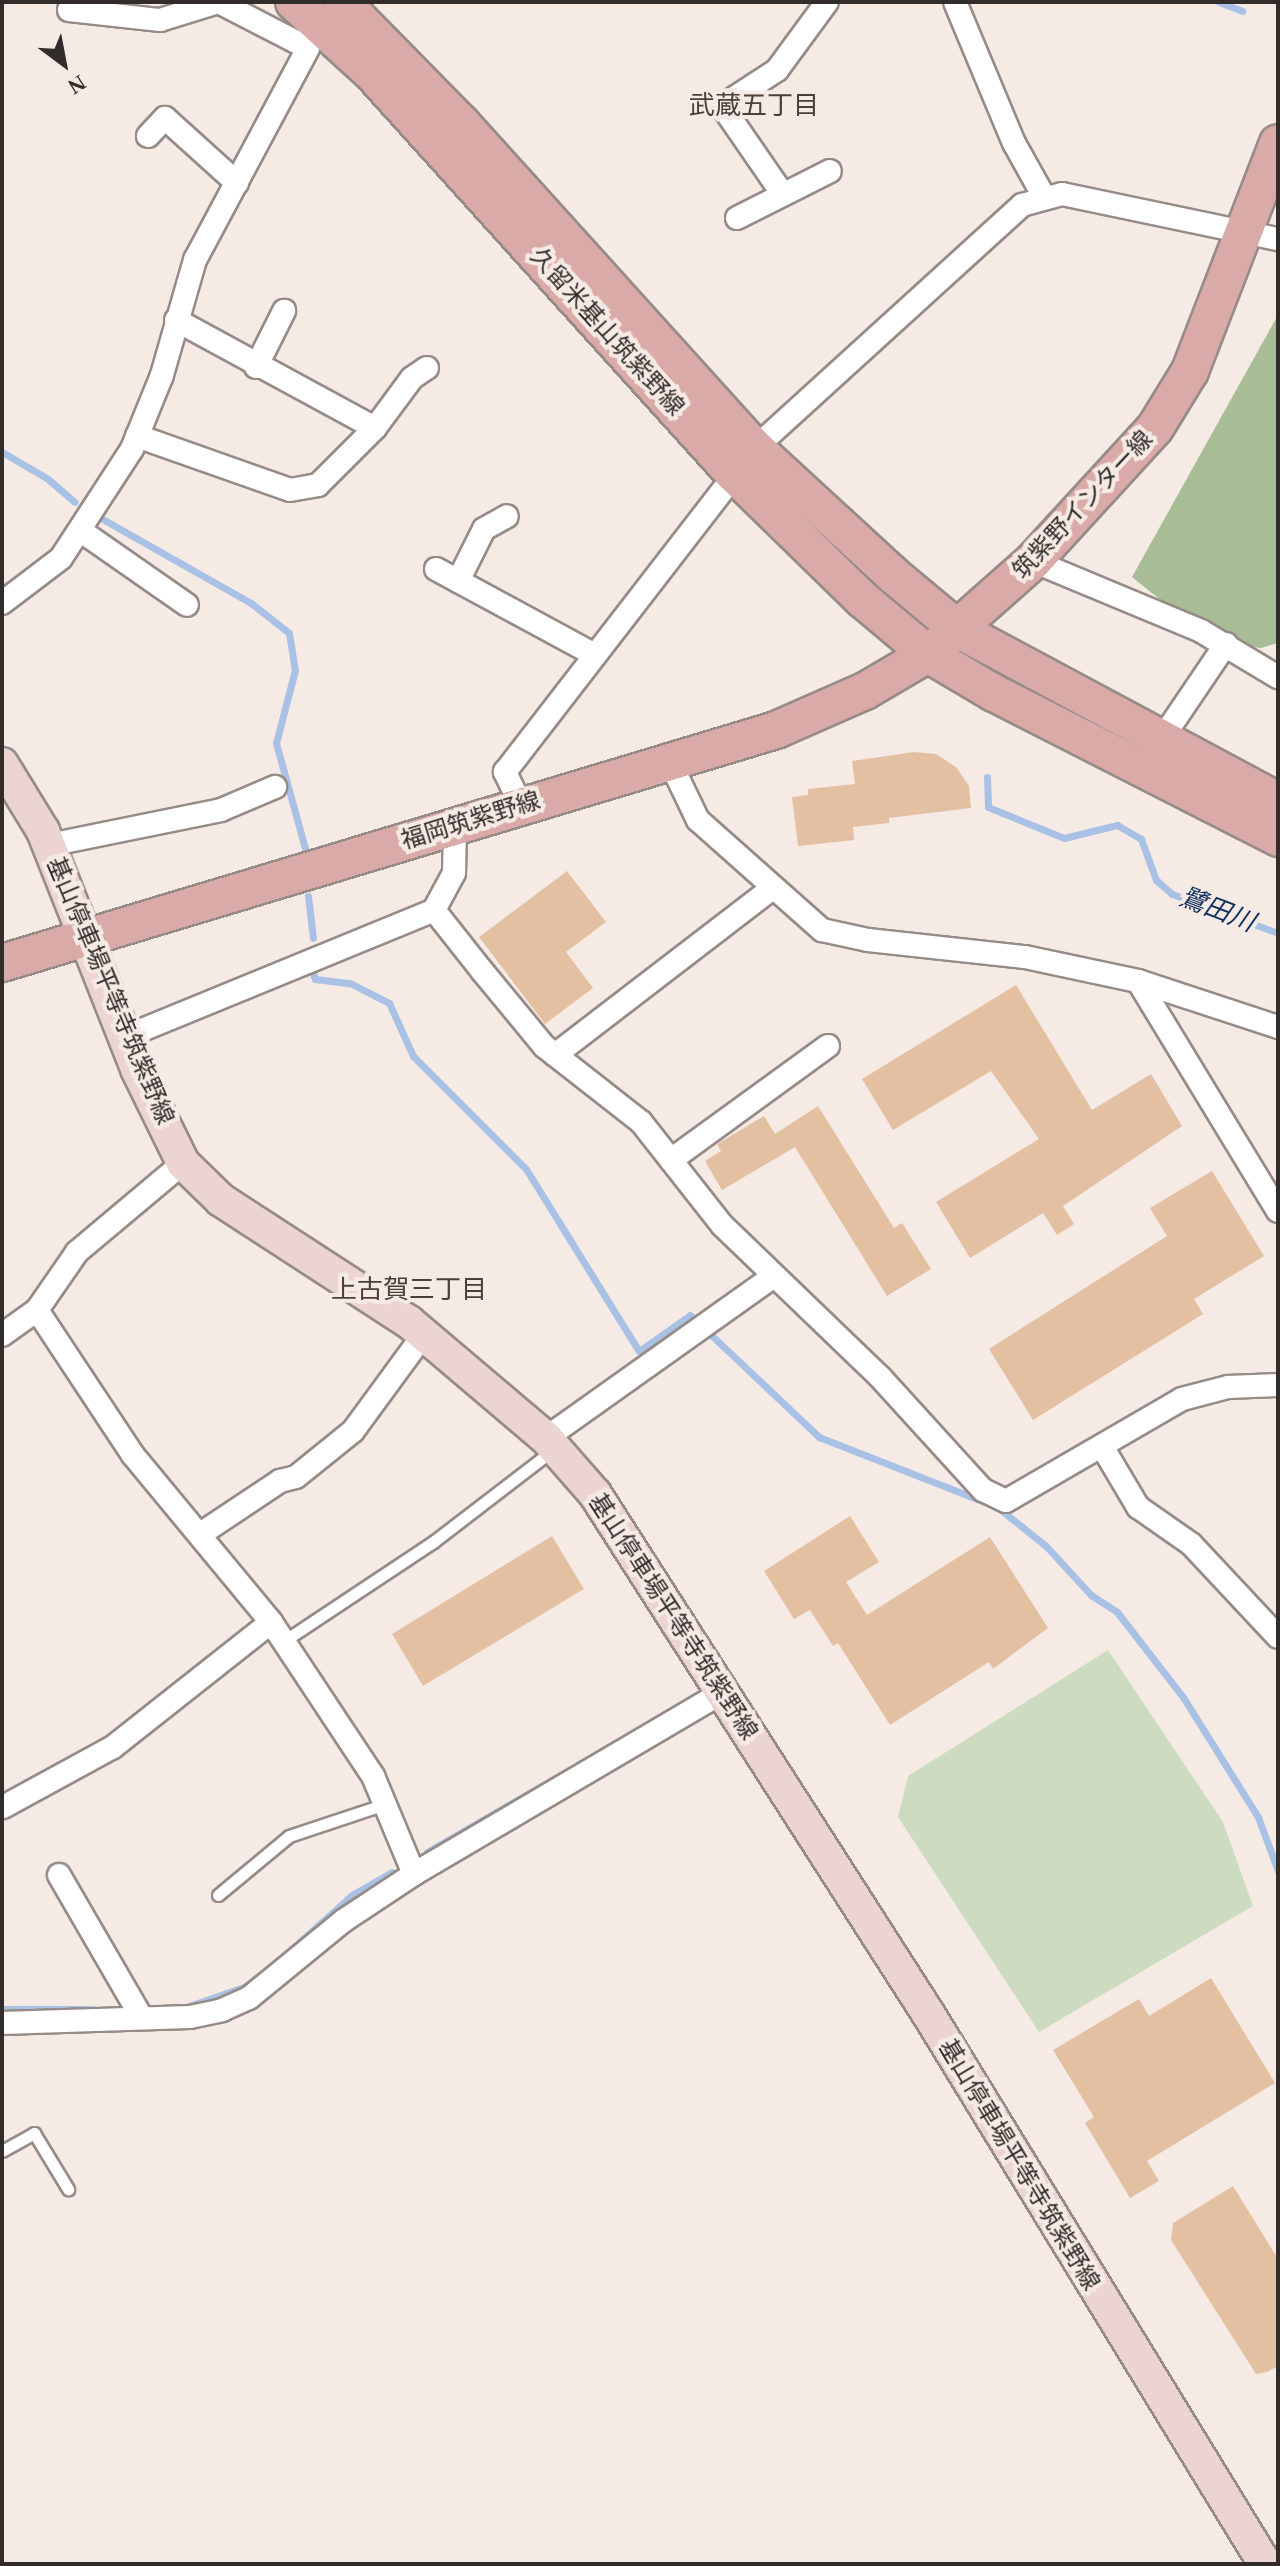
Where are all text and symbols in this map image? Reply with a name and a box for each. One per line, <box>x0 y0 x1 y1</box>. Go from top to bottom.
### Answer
north arrow <box>24 24 104 104</box>
text: N <box>64 70 90 100</box>
district label: 武蔵五丁目 <box>689 90 819 122</box>
street label: 久留米基山筑紫野線 <box>524 242 690 422</box>
street label: 筑紫野インター線 <box>1007 425 1159 585</box>
street label: 福岡筑紫野線 <box>398 786 544 856</box>
street label: 基山停車場平等寺筑紫野線 <box>40 853 180 1129</box>
water label: 鷺田川 <box>1175 881 1259 939</box>
district label: 上古賀三丁目 <box>331 1274 487 1306</box>
street label: 基山停車場平等寺筑紫野線 <box>582 1488 764 1746</box>
street label: 基山停車場平等寺筑紫野線 <box>932 2034 1106 2296</box>

